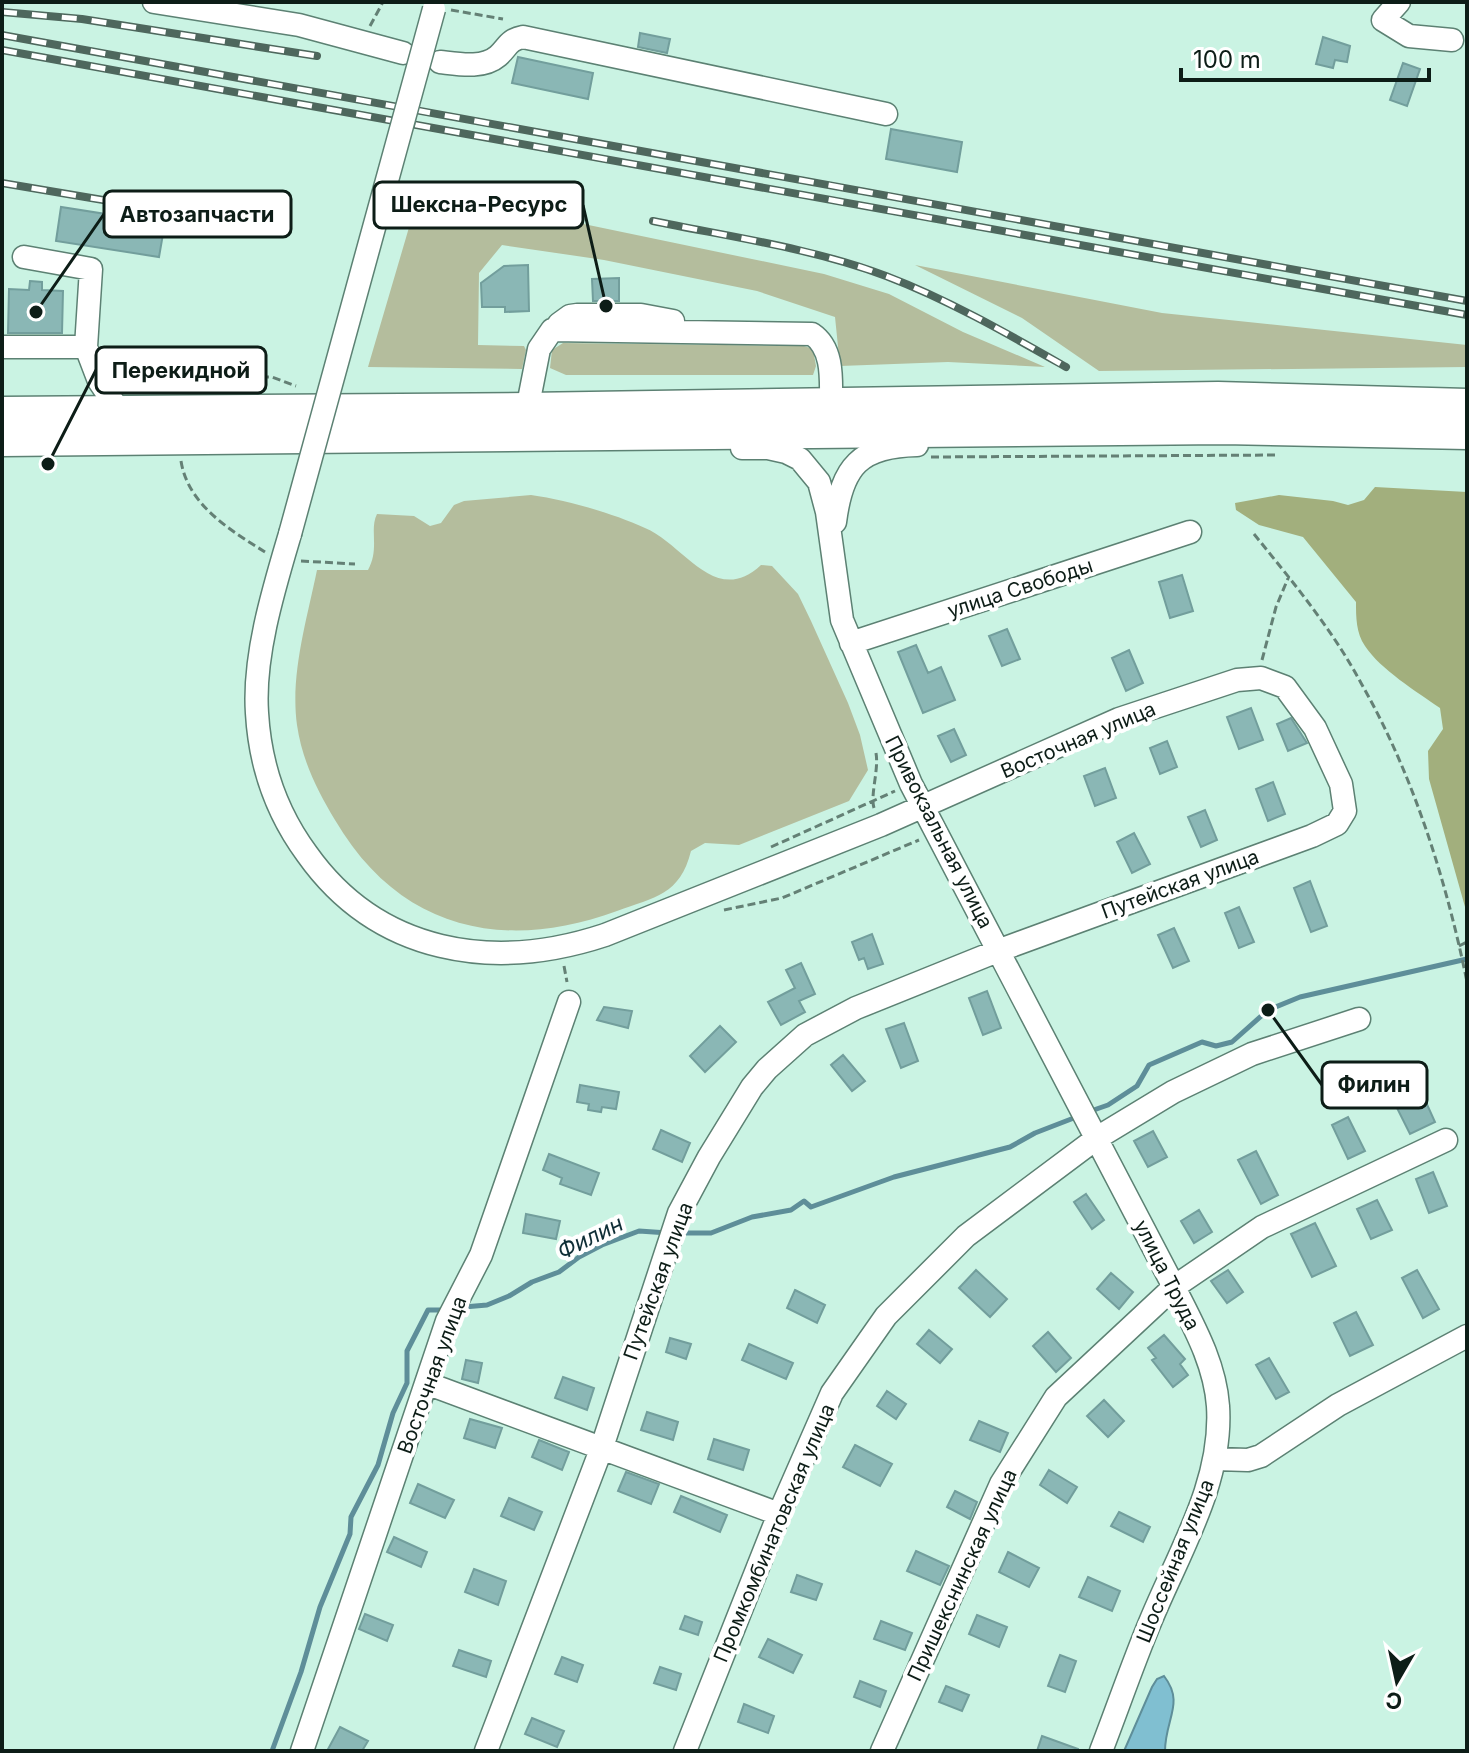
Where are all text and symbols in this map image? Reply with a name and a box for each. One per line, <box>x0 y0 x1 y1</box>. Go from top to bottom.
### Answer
scale bar <box>1181 32 1429 82</box>
text: 100 m <box>1193 45 1261 74</box>
callout: Шексна-Ресурс <box>374 182 583 228</box>
callout: Автозапчасти <box>104 191 291 237</box>
text: Шексна-Ресурс <box>391 191 567 217</box>
text: Автозапчасти <box>120 201 275 227</box>
callout: Перекидной <box>96 347 266 393</box>
text: Перекидной <box>112 357 250 383</box>
street label: улица Свободы <box>944 553 1096 623</box>
street label: Восточная улица <box>997 697 1159 783</box>
street label: Привокзальная улица <box>880 732 998 932</box>
street label: Путейская улица <box>1098 844 1262 924</box>
callout: Филин <box>1322 1062 1427 1108</box>
text: Филин <box>1338 1071 1410 1097</box>
street label: Путейская улица <box>618 1199 698 1363</box>
water label: Филин <box>553 1210 627 1264</box>
street label: улица Труда <box>1129 1216 1205 1334</box>
street label: Восточная улица <box>392 1293 472 1457</box>
street label: Промкомбинатовская улица <box>709 1400 839 1666</box>
street label: Пришекснинская улица <box>902 1465 1022 1685</box>
street label: Шоссейная улица <box>1131 1476 1219 1646</box>
north arrow <box>1357 1641 1437 1721</box>
text: С <box>1384 1687 1404 1715</box>

